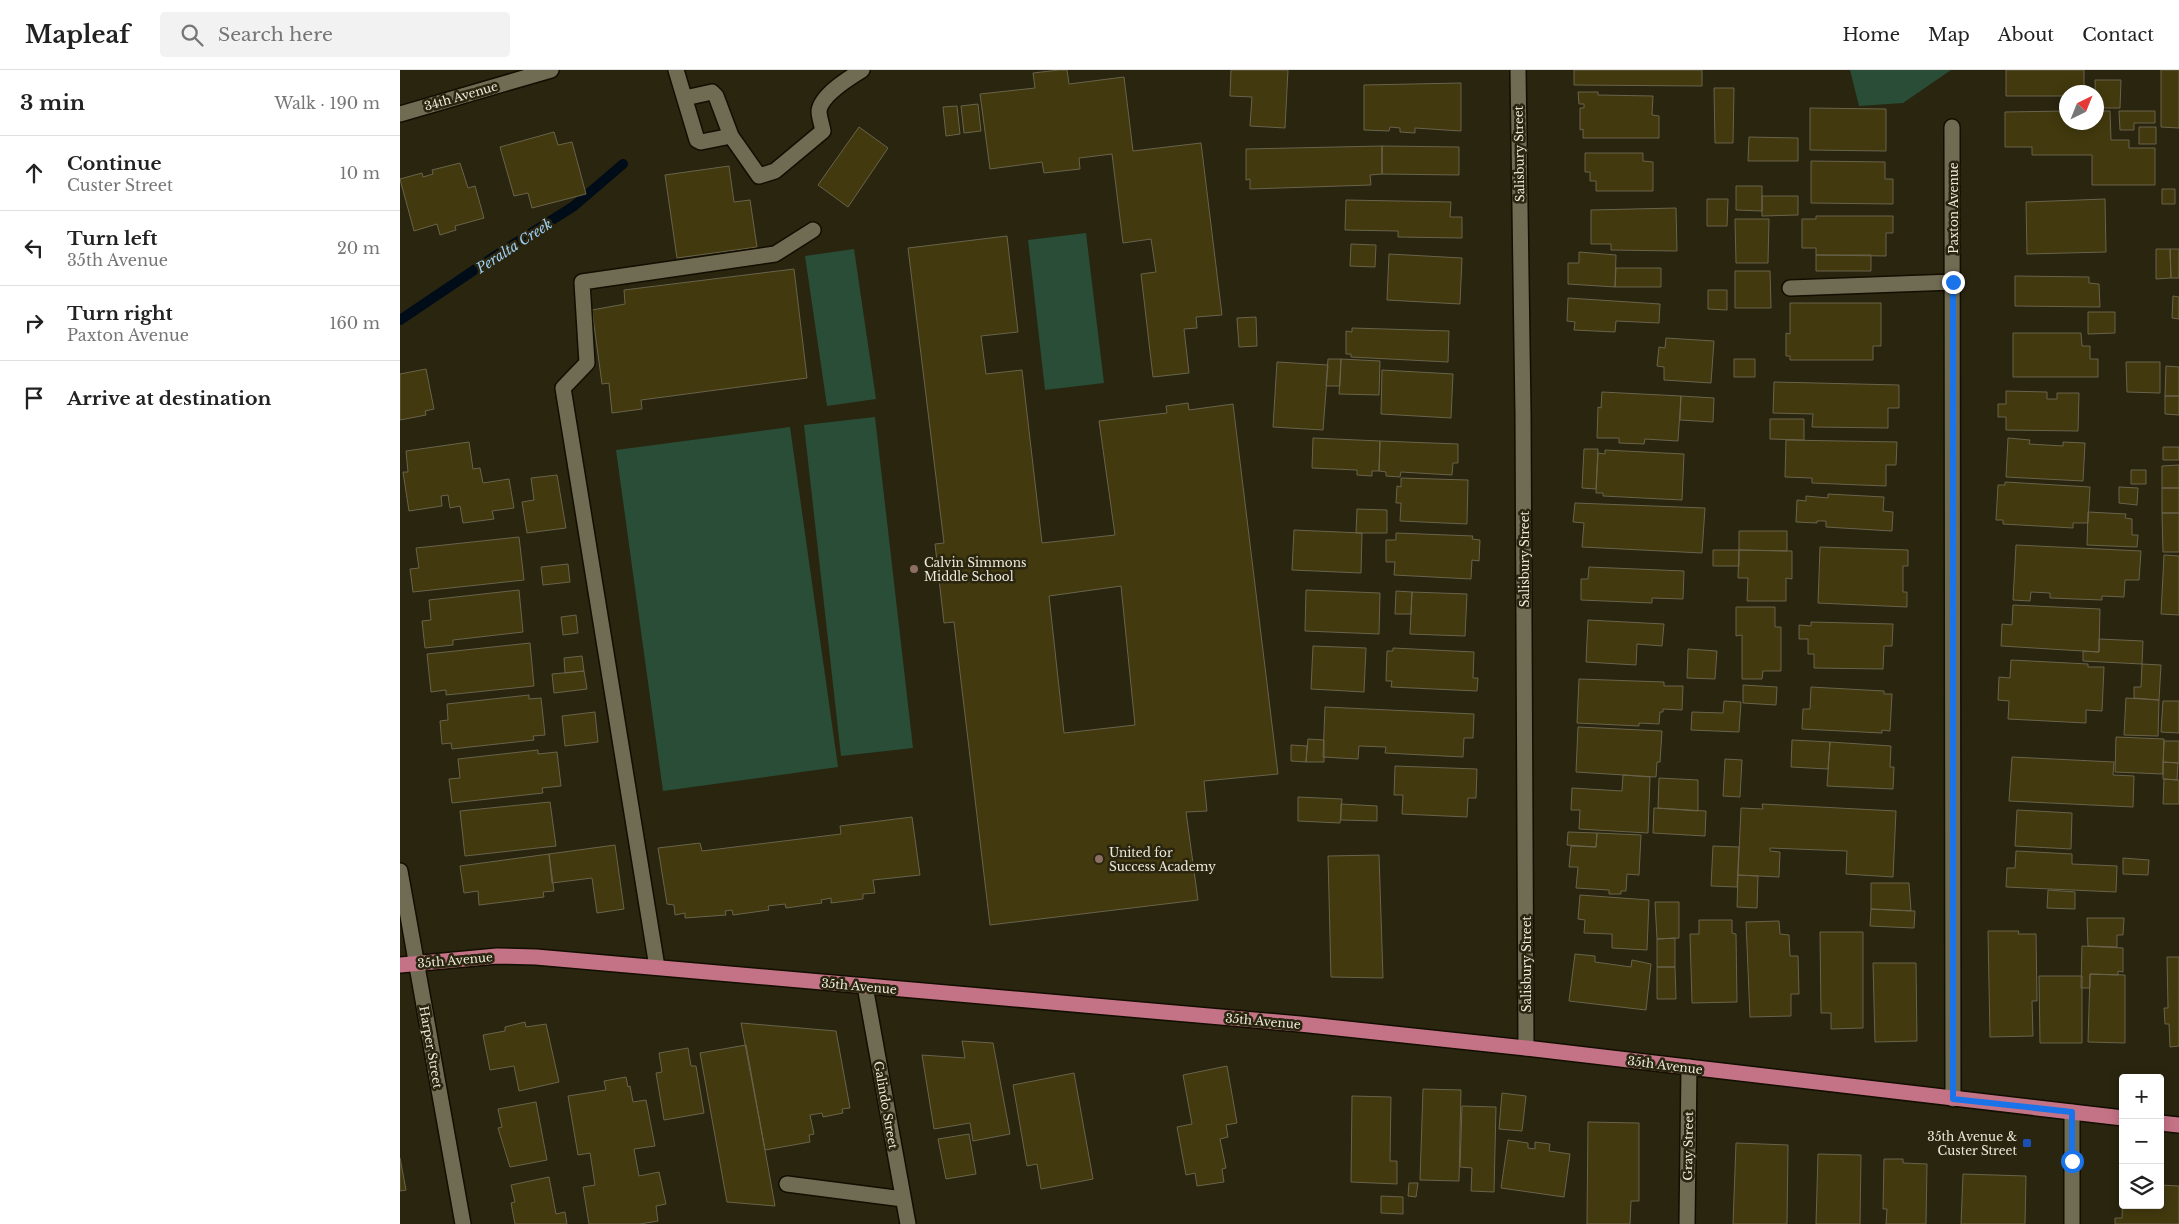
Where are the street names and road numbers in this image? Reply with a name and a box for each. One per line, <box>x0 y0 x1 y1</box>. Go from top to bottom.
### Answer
street label: 34th Avenue <box>422 78 500 114</box>
street label: Salisbury Street <box>1511 105 1527 202</box>
street label: Paxton Avenue <box>1946 162 1961 254</box>
street label: Salisbury Street <box>1517 510 1532 607</box>
street label: Salisbury Street <box>1519 915 1534 1012</box>
street label: 35th Avenue <box>417 949 493 971</box>
street label: 35th Avenue <box>821 975 897 997</box>
street label: Harper Street <box>416 1005 446 1090</box>
street label: 35th Avenue <box>1225 1010 1301 1032</box>
street label: 35th Avenue <box>1627 1053 1704 1077</box>
street label: Galindo Street <box>871 1060 901 1150</box>
street label: Gray Street <box>1680 1111 1696 1181</box>

